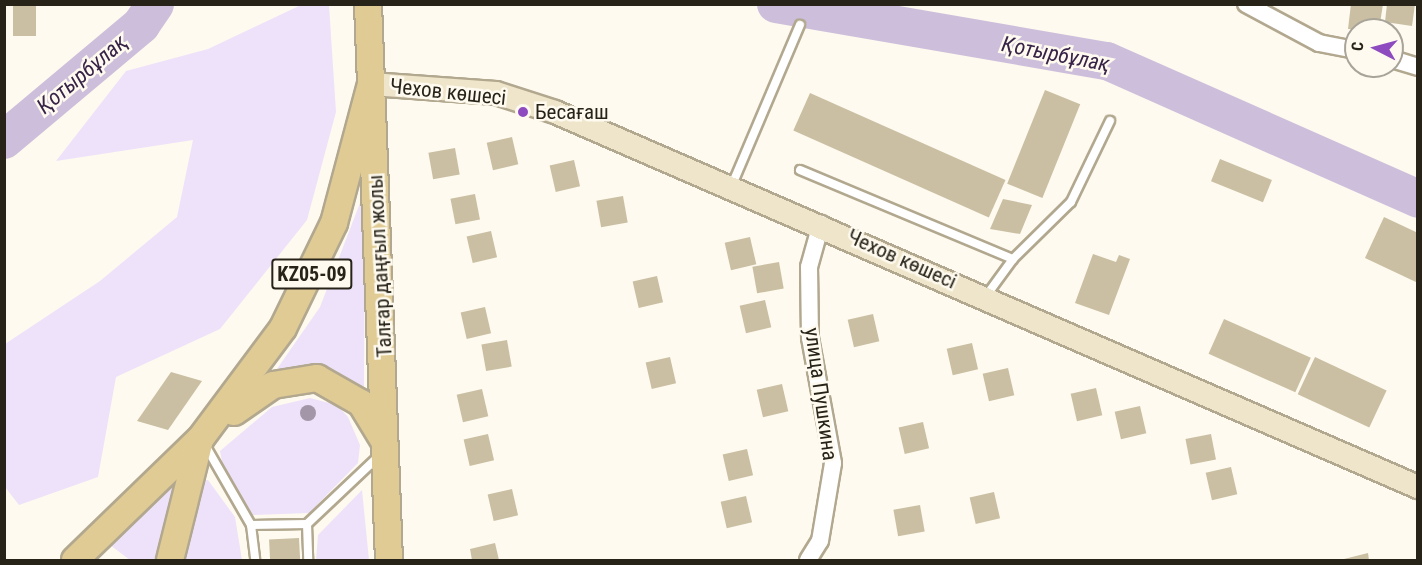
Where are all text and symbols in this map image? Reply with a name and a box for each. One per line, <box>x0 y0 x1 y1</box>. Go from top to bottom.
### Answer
north arrow <box>1344 18 1404 78</box>
water label: Қотырбұлақ <box>31 29 133 119</box>
water label: Қотырбұлақ <box>1000 31 1112 77</box>
text: С <box>1348 41 1368 52</box>
street label: Чехов көшесі <box>389 73 507 111</box>
place label: Бесағаш <box>535 99 609 125</box>
marker: Бесағаш <box>516 105 530 119</box>
street label: Талғар даңғыл жолы <box>363 174 397 358</box>
street label: Чехов көшесі <box>843 224 961 294</box>
road number: KZ05-09 <box>270 257 354 291</box>
street label: улица Пушкина <box>799 326 843 462</box>

